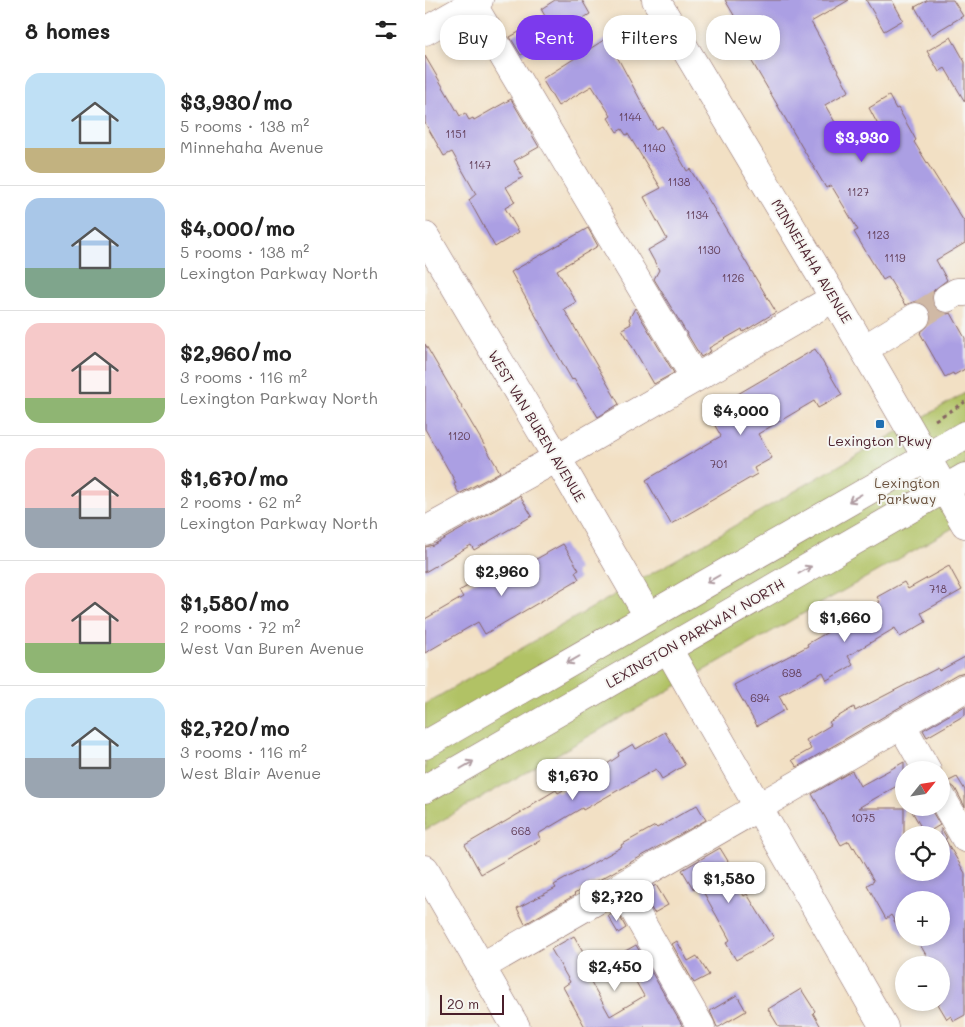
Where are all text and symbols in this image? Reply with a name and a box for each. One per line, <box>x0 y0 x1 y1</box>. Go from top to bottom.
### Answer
chip: Buy <box>440 15 506 60</box>
chip: Rent <box>516 15 593 60</box>
chip: Filters <box>603 15 696 60</box>
chip: New <box>706 15 780 60</box>
icon: filters <box>372 16 400 44</box>
text: 8 homes <box>25 17 110 44</box>
text: $3,930/mo <box>180 88 292 115</box>
icon: home <box>65 93 125 153</box>
house number: 1144 <box>619 109 642 124</box>
text: 5 rooms · 138 m² <box>180 115 309 136</box>
pin: $3,930 <box>821 120 903 163</box>
house number: 1151 <box>445 126 467 141</box>
text: $3,930 <box>835 126 889 147</box>
text: Minnehaha Avenue <box>180 136 324 157</box>
house number: 1140 <box>642 140 666 155</box>
house number: 1147 <box>469 157 491 172</box>
house number: 1138 <box>668 174 691 189</box>
house number: 1127 <box>847 184 869 199</box>
street label: MINNEHAHA AVENUE <box>767 195 857 327</box>
house number: 1134 <box>686 207 709 222</box>
text: $4,000/mo <box>180 214 295 241</box>
icon: home <box>65 218 125 278</box>
house number: 1123 <box>867 227 890 242</box>
text: 5 rooms · 138 m² <box>180 241 309 262</box>
house number: 1130 <box>697 242 721 257</box>
house number: 1119 <box>884 250 906 265</box>
text: Lexington Parkway North <box>180 262 378 283</box>
house number: 1126 <box>722 270 744 285</box>
text: $2,960/mo <box>180 339 292 366</box>
icon: home <box>65 343 125 403</box>
street label: WEST VAN BUREN AVENUE <box>484 347 590 505</box>
text: 3 rooms · 116 m² <box>180 366 307 387</box>
text: Lexington Parkway North <box>180 387 378 408</box>
pin: $4,000 <box>700 394 782 436</box>
text: $4,000 <box>713 399 769 420</box>
marker: Lexington Pkwy <box>874 418 886 430</box>
house number: 1120 <box>448 428 471 443</box>
place label: Lexington Pkwy <box>828 431 932 450</box>
house number: 701 <box>710 456 728 471</box>
text: $1,670/mo <box>180 464 288 491</box>
icon: home <box>65 468 125 528</box>
park label: Lexington Parkway <box>874 473 940 508</box>
text: 2 rooms · 62 m² <box>180 491 301 512</box>
one-way arrow <box>848 494 862 504</box>
text: Lexington Parkway North <box>180 512 378 533</box>
pin: $2,960 <box>461 554 543 597</box>
text: $2,960 <box>475 560 529 581</box>
one-way arrow <box>798 565 813 575</box>
street label: LEXINGTON PARKWAY NORTH <box>602 574 788 692</box>
one-way arrow <box>707 574 721 584</box>
house number: 718 <box>929 581 947 596</box>
text: $1,580/mo <box>180 589 289 616</box>
icon: home <box>65 593 125 653</box>
pin: $1,660 <box>804 600 886 643</box>
text: $1,660 <box>819 606 871 627</box>
text: 2 rooms · 72 m² <box>180 616 301 637</box>
text: West Van Buren Avenue <box>180 637 364 658</box>
one-way arrow <box>565 655 580 665</box>
house number: 698 <box>782 665 802 680</box>
house number: 694 <box>750 690 770 705</box>
text: $2,720/mo <box>180 714 290 741</box>
icon: home <box>65 718 125 778</box>
text: 3 rooms · 116 m² <box>180 741 307 762</box>
pin: $1,670 <box>532 758 614 801</box>
one-way arrow <box>460 759 474 769</box>
north arrow <box>895 761 950 816</box>
map controls <box>895 761 950 1011</box>
text: West Blair Avenue <box>180 762 321 783</box>
text: $1,670 <box>548 764 598 785</box>
house number: 1075 <box>851 810 875 825</box>
house number: 668 <box>511 823 531 838</box>
button: locate <box>895 826 950 881</box>
pin: $1,580 <box>688 862 770 904</box>
text: $1,580 <box>703 867 755 888</box>
pin: $2,720 <box>576 880 658 922</box>
text: $2,720 <box>591 885 643 906</box>
button: + <box>895 891 950 946</box>
pin: $2,450 <box>574 950 656 992</box>
text: $2,450 <box>588 955 642 976</box>
button: − <box>895 956 950 1011</box>
scale bar <box>440 992 504 1015</box>
text: 20 m <box>447 994 479 1013</box>

